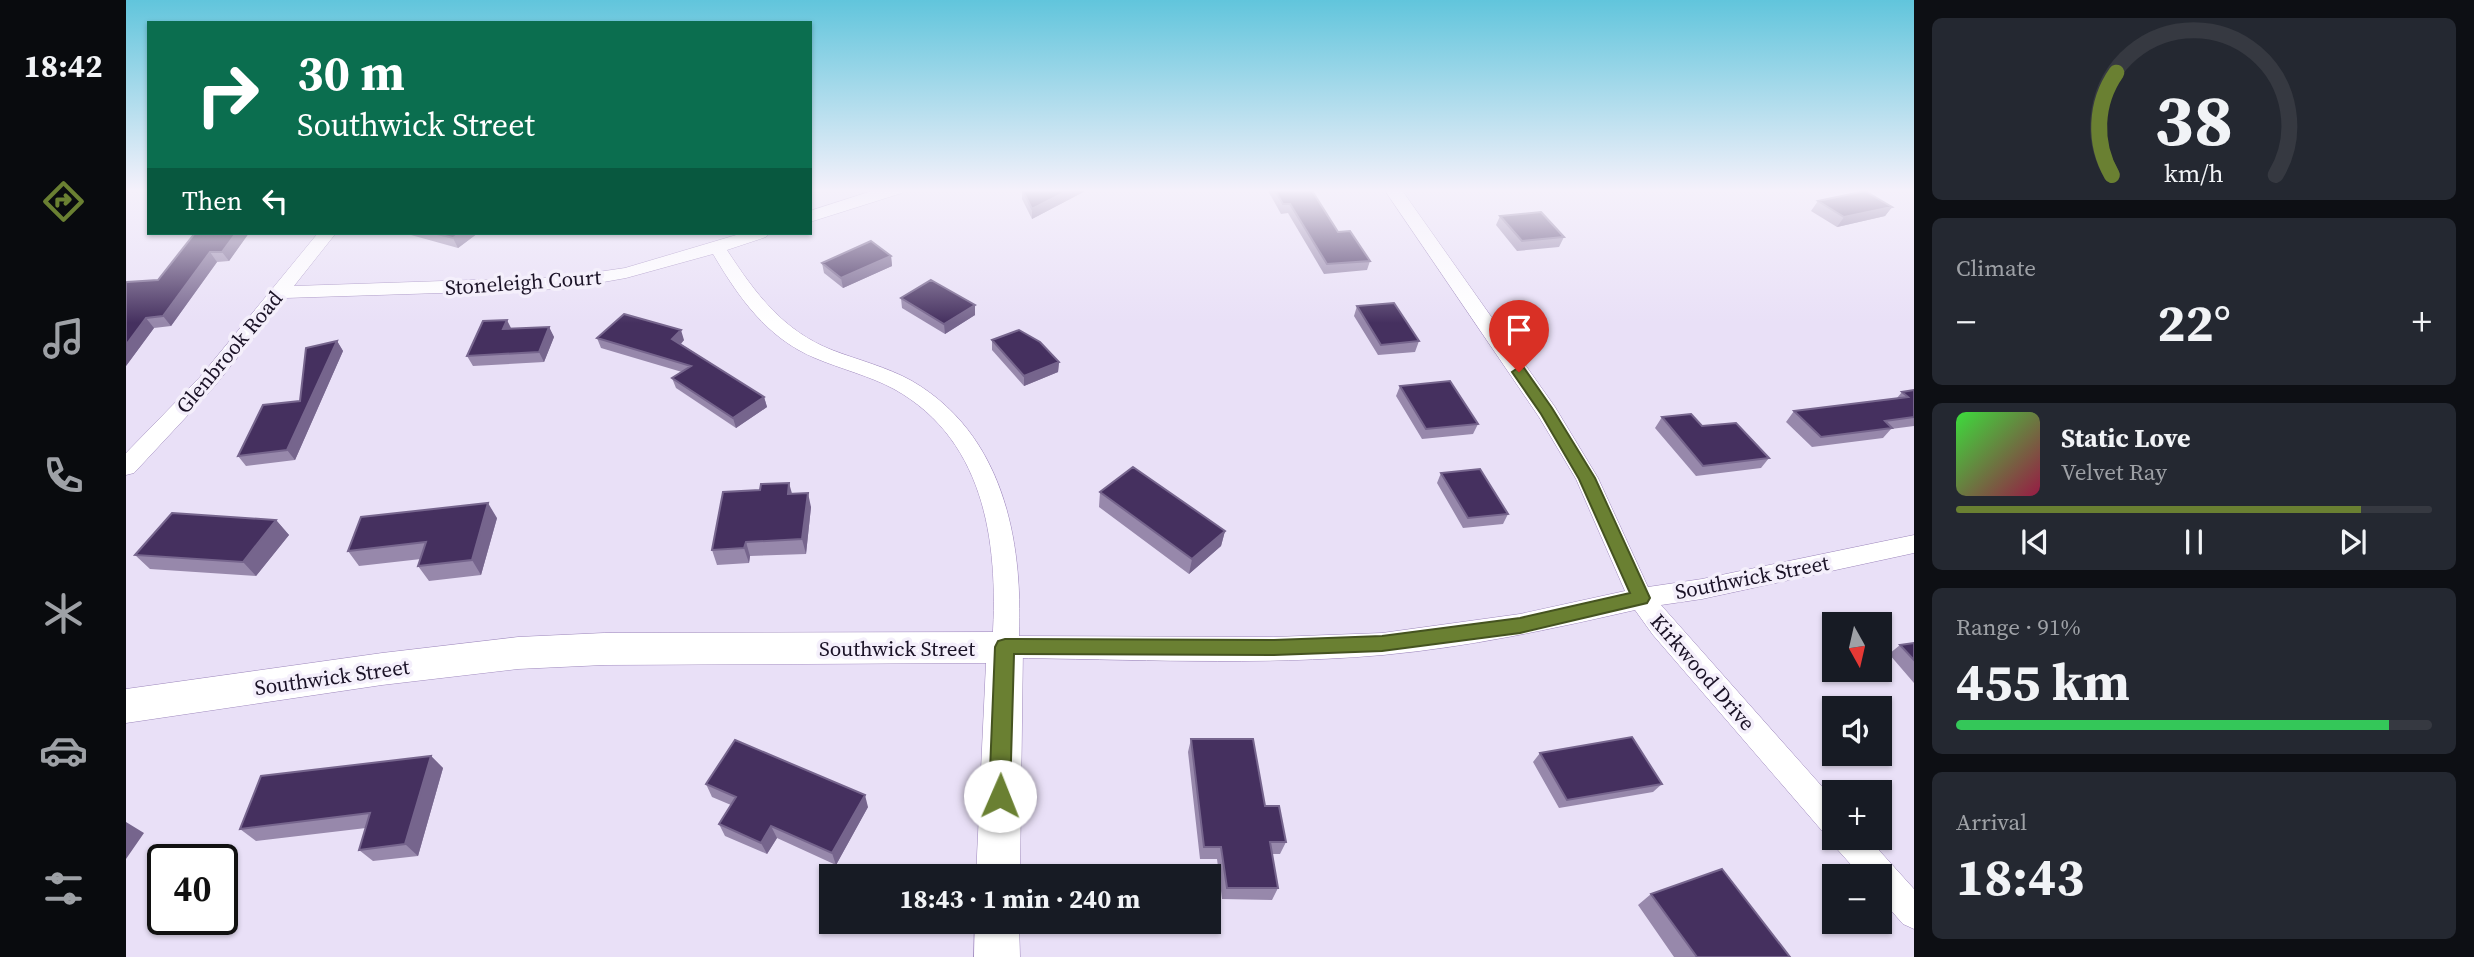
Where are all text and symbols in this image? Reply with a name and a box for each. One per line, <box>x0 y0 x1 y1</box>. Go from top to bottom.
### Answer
text: 30 m <box>297 39 405 106</box>
text: 18:42 <box>24 44 102 88</box>
icon: right <box>182 49 273 140</box>
text: 38 <box>2155 70 2233 169</box>
text: Southwick Street <box>297 103 535 147</box>
text: km/h <box>2164 156 2224 190</box>
icon: directions <box>39 177 88 226</box>
icon: left <box>256 182 294 220</box>
text: Then <box>182 183 242 219</box>
text: Climate <box>1956 252 2036 284</box>
street label: Stoneleigh Court <box>444 262 602 302</box>
street label: Glenbrook Road <box>169 285 289 419</box>
text: 22° <box>2157 287 2231 358</box>
text: − <box>1956 296 1976 348</box>
text: + <box>2412 296 2432 348</box>
pin <box>1489 300 1549 372</box>
icon: arrive <box>1500 311 1538 349</box>
icon: music <box>39 314 88 363</box>
text: Static Love <box>2061 420 2190 456</box>
icon: phone <box>39 451 88 500</box>
text: Velvet Ray <box>2061 456 2167 488</box>
icon: previous <box>2016 523 2054 561</box>
icon: pause <box>2175 523 2213 561</box>
icon: next <box>2334 523 2372 561</box>
street label: Southwick Street <box>1673 548 1832 606</box>
icon: climate <box>39 589 88 638</box>
street label: Kirkwood Drive <box>1644 607 1762 737</box>
text: Range · 91% <box>1956 611 2081 643</box>
north arrow <box>1822 612 1892 682</box>
map controls <box>1822 612 1892 934</box>
street label: Southwick Street <box>819 634 975 663</box>
text: 455 km <box>1956 646 2130 717</box>
street label: Southwick Street <box>253 652 411 702</box>
button: sound <box>1822 696 1892 766</box>
icon: car <box>39 726 88 775</box>
position arrow <box>963 759 1037 833</box>
button: + <box>1822 780 1892 850</box>
text: Arrival <box>1956 806 2027 838</box>
text: 18:43 <box>1956 841 2084 912</box>
speed limit sign: 40 <box>147 844 238 935</box>
icon: filters <box>39 864 88 913</box>
button: − <box>1822 864 1892 934</box>
text: 18:43 · 1 min · 240 m <box>900 881 1140 917</box>

